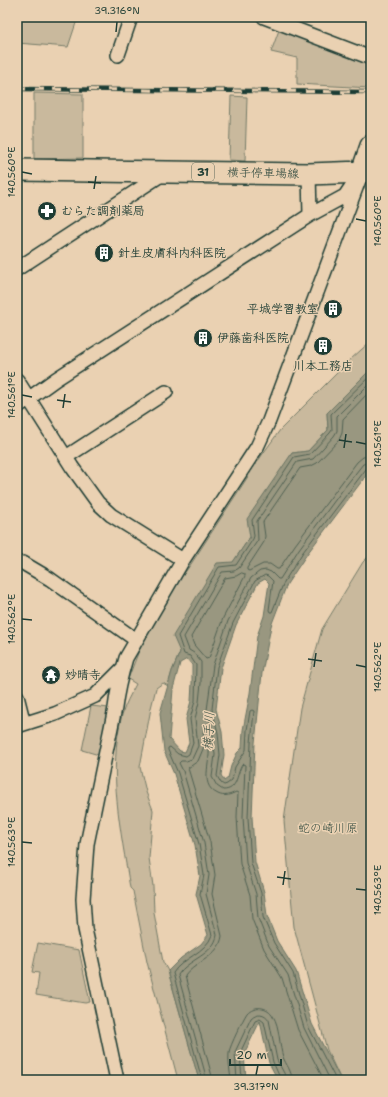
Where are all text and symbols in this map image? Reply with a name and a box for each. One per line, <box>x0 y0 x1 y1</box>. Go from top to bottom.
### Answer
text: 39.316°N <box>94 4 140 17</box>
text: 140.560°E <box>5 147 18 197</box>
road number: 31 <box>192 163 214 181</box>
street label: 横手停車場線 <box>227 164 299 182</box>
text: 140.560°E <box>371 196 384 246</box>
pharmacy icon: むらた調剤薬局 <box>36 200 58 222</box>
place label: むらた調剤薬局 <box>61 203 145 219</box>
building icon: 針生皮膚科内科医院 <box>93 242 115 264</box>
place label: 針生皮膚科内科医院 <box>118 245 226 261</box>
building icon: 平城学習教室 <box>322 298 344 320</box>
place label: 平城学習教室 <box>247 301 319 317</box>
building icon: 伊藤歯科医院 <box>192 327 214 349</box>
place label: 伊藤歯科医院 <box>217 330 289 346</box>
building icon: 川本工務店 <box>312 335 334 357</box>
place label: 川本工務店 <box>293 358 353 374</box>
text: 140.561°E <box>5 371 18 419</box>
text: 140.561°E <box>371 420 384 468</box>
text: 140.562°E <box>5 594 18 644</box>
text: 140.562°E <box>371 642 384 692</box>
temple icon: 妙晴寺 <box>40 664 62 686</box>
place label: 妙晴寺 <box>65 667 101 683</box>
water label: 横手川 <box>199 711 218 751</box>
text: 140.563°E <box>5 817 18 867</box>
park label: 蛇の崎川原 <box>298 820 358 836</box>
text: 140.563°E <box>371 865 384 915</box>
scale bar <box>230 1041 281 1067</box>
text: 20 m <box>236 1047 267 1063</box>
text: 39.317°N <box>233 1080 279 1093</box>

